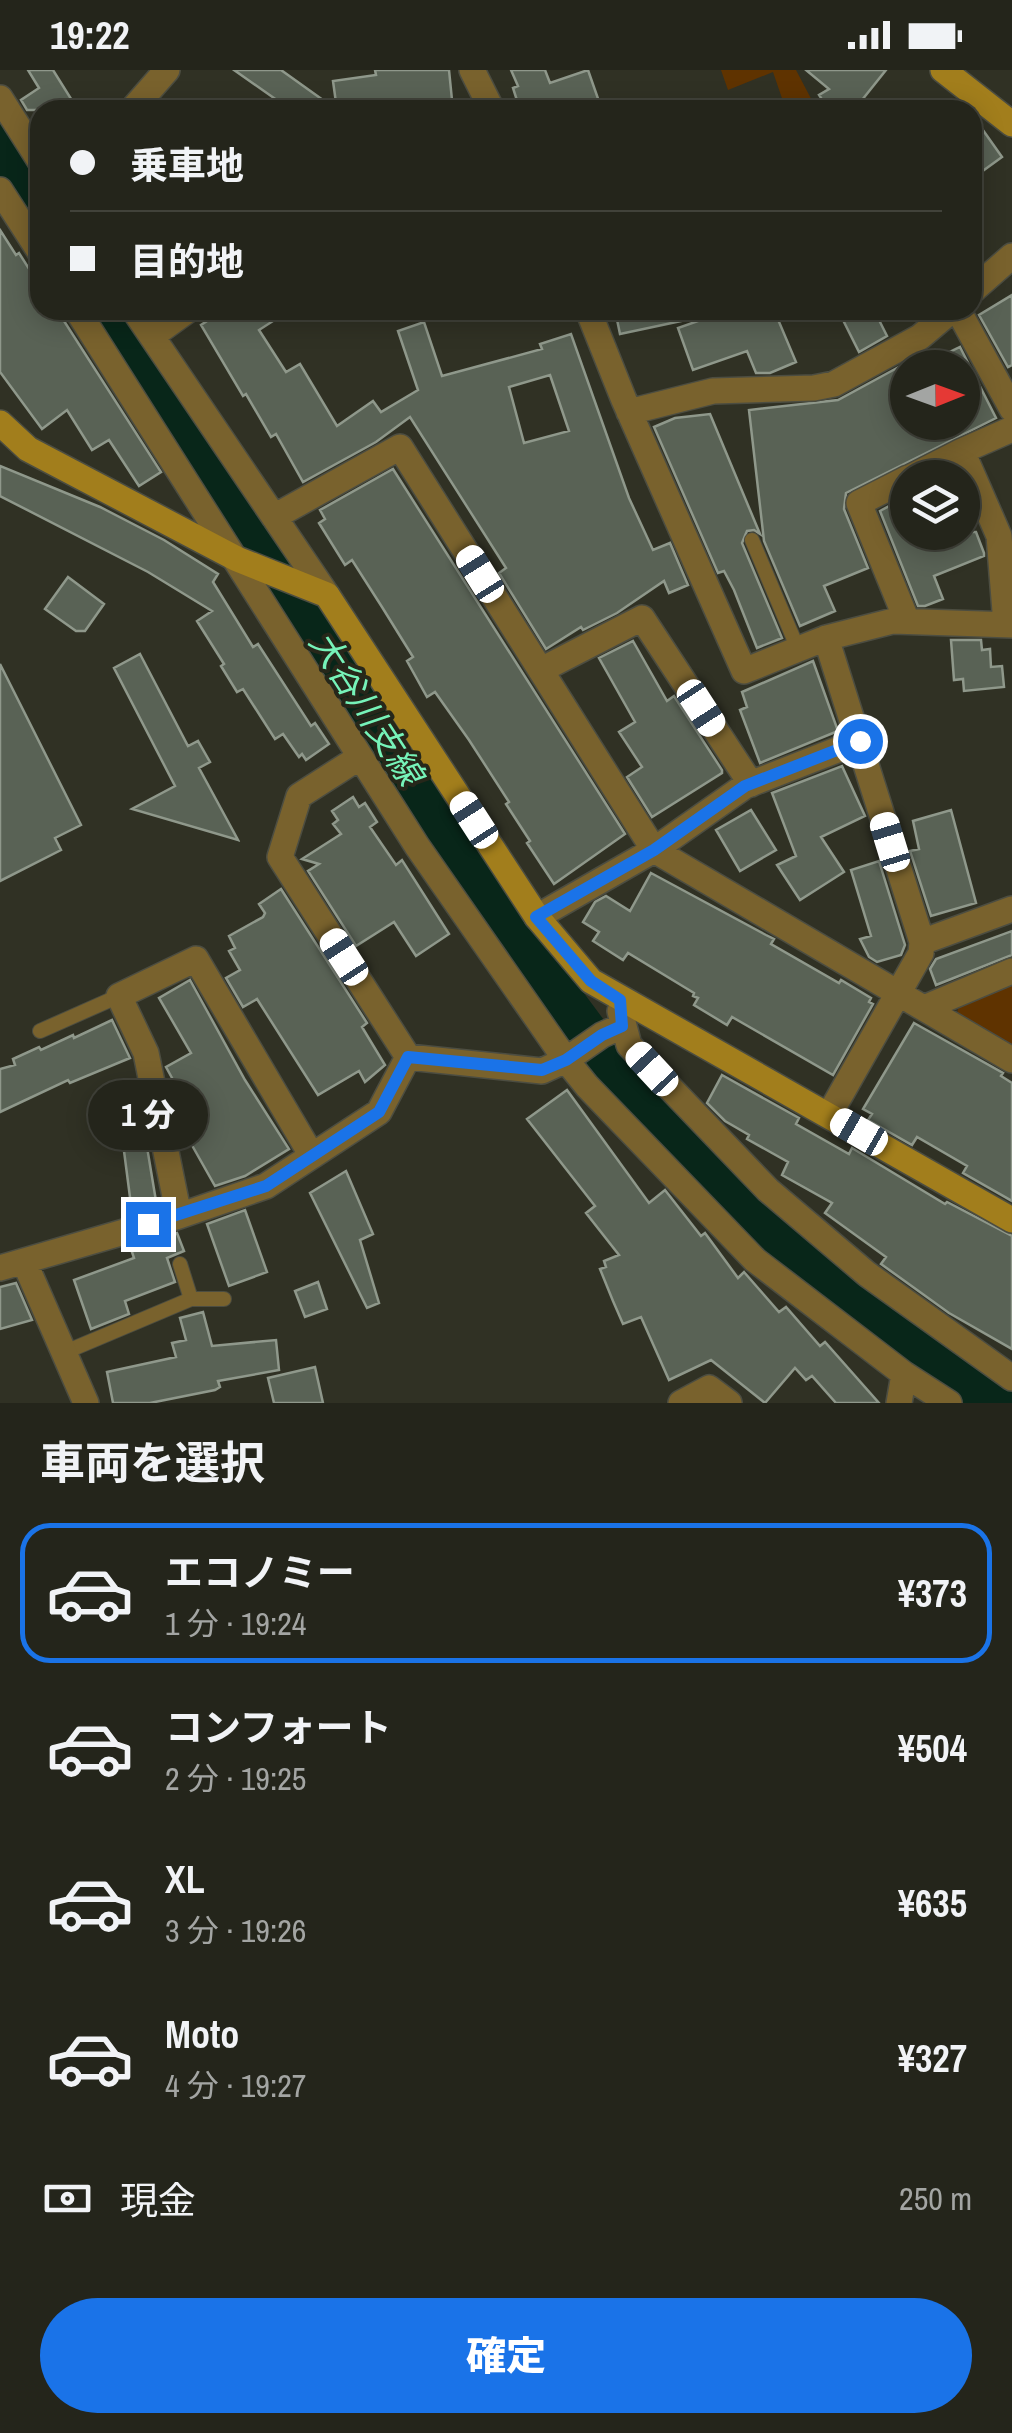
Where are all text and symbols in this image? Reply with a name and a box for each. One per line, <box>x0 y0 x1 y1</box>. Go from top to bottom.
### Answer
text: 19:22 <box>50 10 130 61</box>
text: 乗車地 <box>130 140 244 191</box>
text: 目的地 <box>130 236 244 287</box>
north arrow <box>890 350 980 440</box>
map controls <box>890 350 980 550</box>
button: layers <box>890 460 980 550</box>
car <box>451 541 509 607</box>
water label: 大谷川支線 <box>299 622 436 797</box>
car <box>672 675 730 741</box>
route start <box>838 719 883 764</box>
car <box>445 787 503 853</box>
car <box>867 809 913 875</box>
car <box>315 924 373 990</box>
car <box>621 1037 683 1101</box>
callout: 1 分 <box>88 1079 208 1149</box>
text: 1 分 <box>121 1093 175 1136</box>
car <box>826 1104 892 1160</box>
route end <box>126 1202 171 1247</box>
text: 車両を選択 <box>40 1432 265 1493</box>
text: エコノミー <box>165 1547 355 1598</box>
icon: car <box>45 1548 135 1638</box>
text: ¥373 <box>898 1568 967 1619</box>
text: 1 分 · 19:24 <box>165 1602 306 1645</box>
text: コンフォート <box>165 1702 392 1753</box>
icon: car <box>45 1703 135 1793</box>
text: ¥504 <box>898 1723 967 1774</box>
text: 2 分 · 19:25 <box>165 1757 306 1800</box>
text: XL <box>165 1854 205 1905</box>
icon: car <box>45 1858 135 1948</box>
text: ¥635 <box>898 1878 967 1929</box>
text: 3 分 · 19:26 <box>165 1909 306 1952</box>
text: Moto <box>165 2009 239 2060</box>
icon: car <box>45 2013 135 2103</box>
text: ¥327 <box>898 2033 967 2084</box>
text: 4 分 · 19:27 <box>165 2064 306 2107</box>
icon: cash <box>40 2171 95 2226</box>
text: 現金 <box>120 2175 196 2226</box>
text: 250 m <box>899 2177 972 2220</box>
button: 確定 <box>40 2298 972 2413</box>

